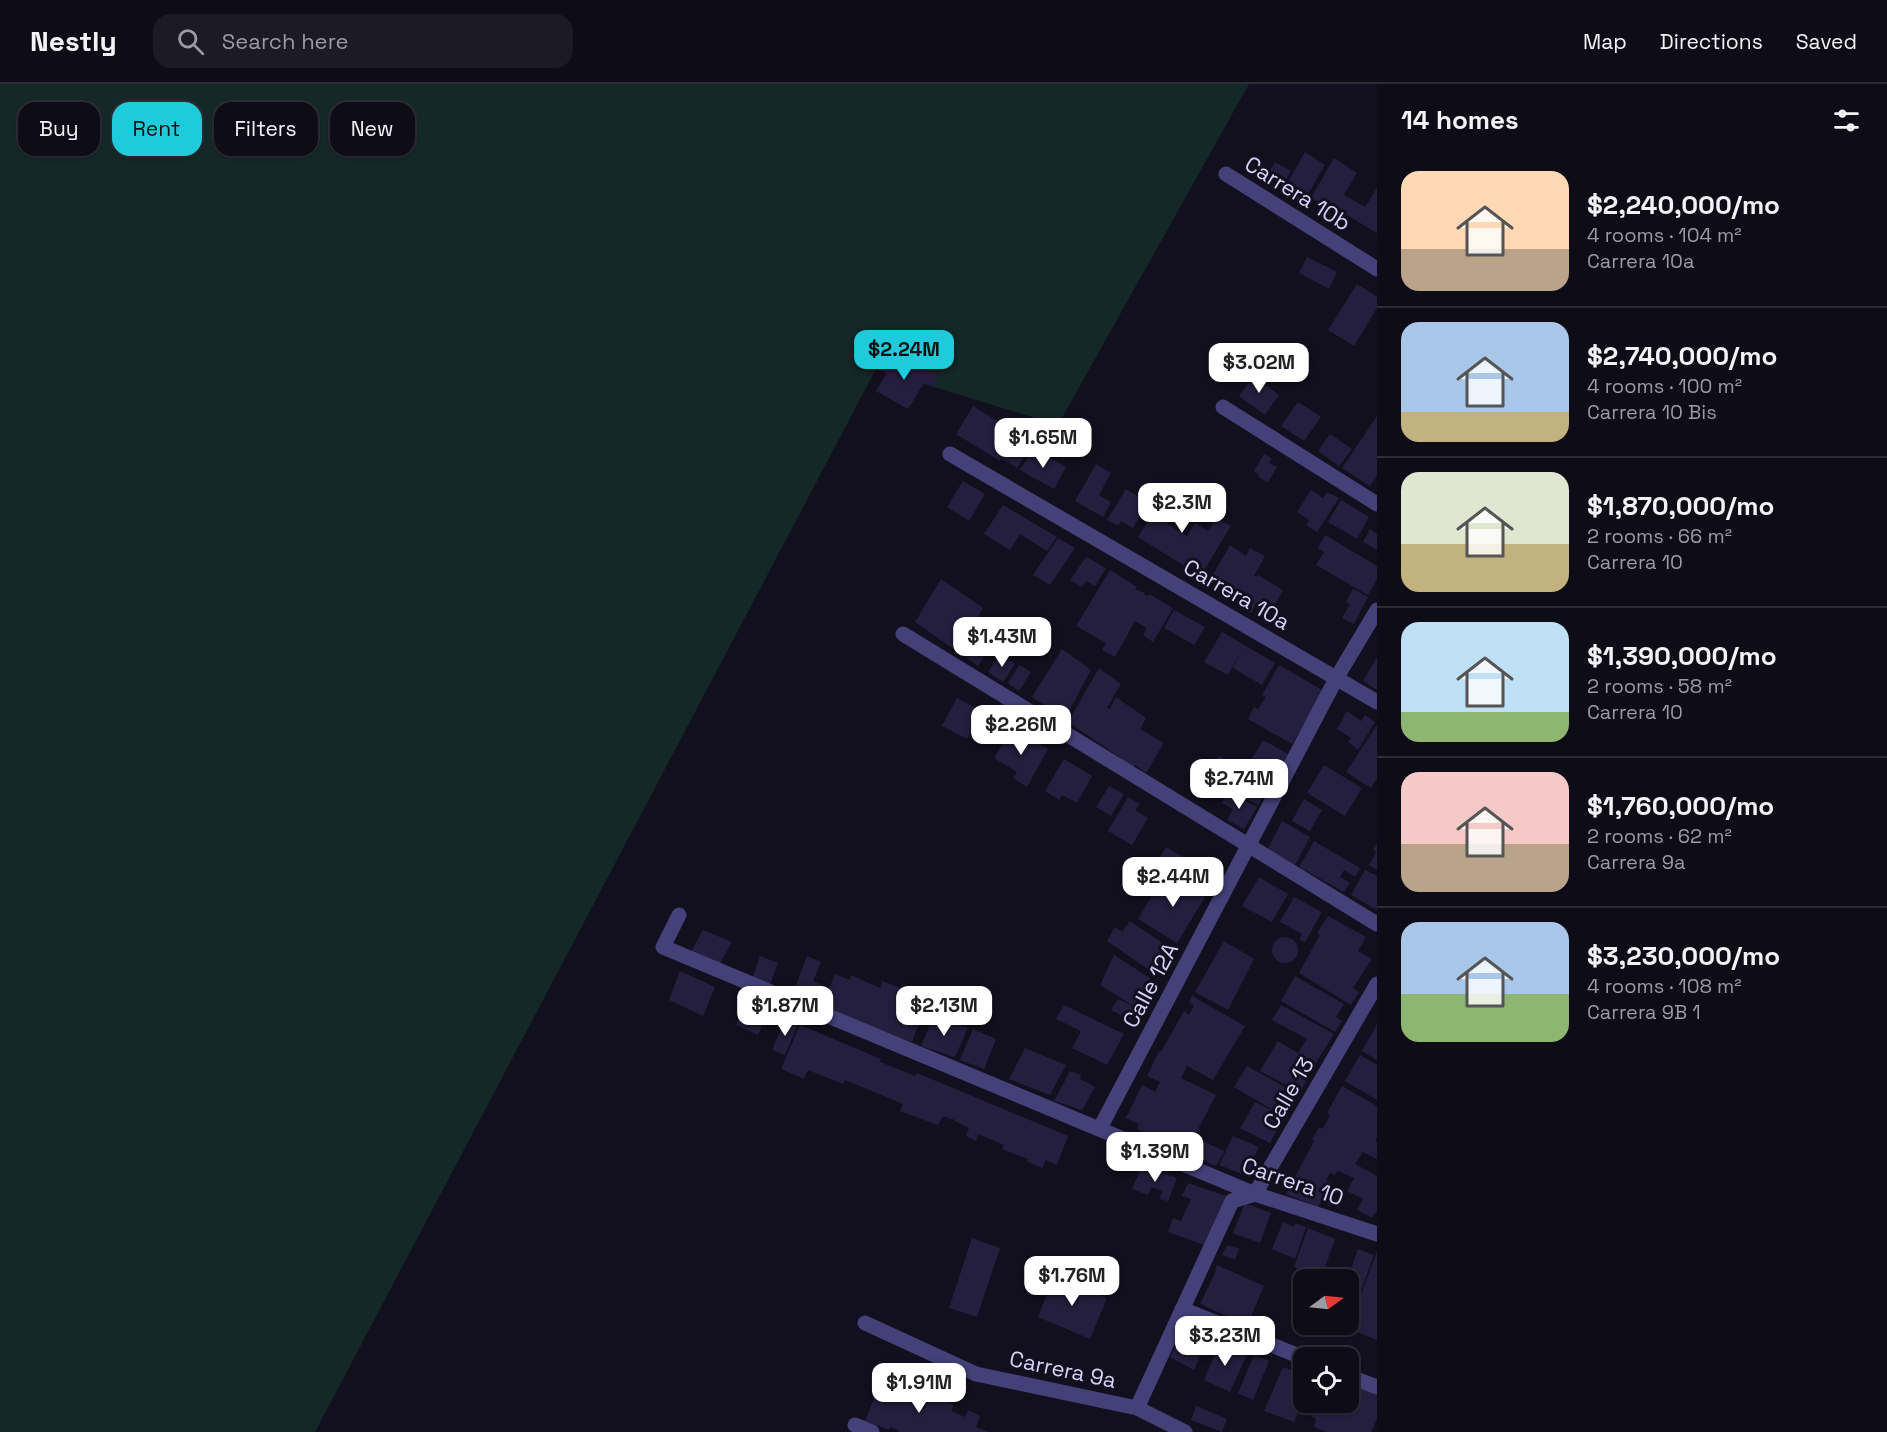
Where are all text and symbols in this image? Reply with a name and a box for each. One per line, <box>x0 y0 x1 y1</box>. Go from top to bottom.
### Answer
search box <box>153 14 573 68</box>
text: Nestly <box>30 23 117 59</box>
icon: search <box>174 25 207 58</box>
text: Search here <box>222 27 349 55</box>
text: Map <box>1583 28 1627 55</box>
text: Directions <box>1660 28 1763 55</box>
text: Saved <box>1796 28 1857 55</box>
chip: Buy <box>18 102 100 156</box>
chip: Rent <box>112 102 202 156</box>
chip: Filters <box>214 102 318 156</box>
chip: New <box>330 102 415 156</box>
text: 14 homes <box>1401 103 1519 137</box>
icon: filters <box>1830 104 1863 137</box>
street label: Carrera 10b <box>1240 149 1356 237</box>
text: $2,240,000/mo <box>1587 188 1780 222</box>
icon: home <box>1449 195 1521 267</box>
text: 4 rooms · 104 m² <box>1587 222 1742 248</box>
text: Carrera 10a <box>1587 248 1694 274</box>
pin: $2.24M <box>855 330 953 381</box>
text: $2.24M <box>868 336 940 362</box>
text: $2,740,000/mo <box>1587 339 1777 373</box>
pin: $3.02M <box>1210 343 1308 394</box>
icon: home <box>1449 346 1521 418</box>
text: $3.02M <box>1223 349 1295 375</box>
text: 4 rooms · 100 m² <box>1587 373 1742 399</box>
text: Carrera 10 Bis <box>1587 399 1717 425</box>
pin: $1.65M <box>994 418 1092 469</box>
text: $1.65M <box>1009 424 1077 450</box>
pin: $2.3M <box>1140 483 1224 534</box>
text: $2.3M <box>1152 489 1212 515</box>
text: $1,870,000/mo <box>1587 489 1774 523</box>
icon: home <box>1449 496 1521 568</box>
text: 2 rooms · 66 m² <box>1587 523 1732 549</box>
text: Carrera 10 <box>1587 549 1683 575</box>
street label: Carrera 10a <box>1179 552 1295 636</box>
pin: $1.43M <box>953 617 1051 668</box>
text: $1.43M <box>967 623 1037 649</box>
text: $1,390,000/mo <box>1587 639 1777 673</box>
icon: home <box>1449 646 1521 718</box>
text: 2 rooms · 58 m² <box>1587 673 1732 699</box>
text: Carrera 10 <box>1587 699 1683 725</box>
pin: $2.26M <box>972 705 1070 756</box>
text: $2.26M <box>985 711 1057 737</box>
pin: $2.74M <box>1190 759 1288 810</box>
text: $2.74M <box>1204 765 1274 791</box>
text: $1,760,000/mo <box>1587 789 1774 823</box>
icon: home <box>1449 796 1521 868</box>
text: 2 rooms · 62 m² <box>1587 823 1732 849</box>
text: Carrera 9a <box>1587 849 1685 875</box>
pin: $2.44M <box>1124 857 1222 908</box>
text: $2.44M <box>1136 863 1210 889</box>
street label: Calle 12A <box>1116 937 1184 1032</box>
text: $3,230,000/mo <box>1587 939 1780 973</box>
icon: home <box>1449 946 1521 1018</box>
text: 4 rooms · 108 m² <box>1587 973 1742 999</box>
pin: $1.87M <box>736 986 834 1037</box>
pin: $2.13M <box>895 986 993 1037</box>
text: $1.87M <box>751 992 819 1018</box>
text: $2.13M <box>910 992 978 1018</box>
text: Carrera 9B 1 <box>1587 999 1701 1025</box>
street label: Calle 13 <box>1256 1052 1320 1134</box>
pin: $1.39M <box>1106 1132 1204 1183</box>
text: $1.39M <box>1120 1138 1190 1164</box>
street label: Carrera 10 <box>1239 1151 1347 1211</box>
pin: $1.76M <box>1023 1256 1121 1307</box>
text: $1.76M <box>1038 1262 1106 1288</box>
north arrow <box>1293 1269 1359 1335</box>
map controls <box>1293 1269 1359 1413</box>
pin: $3.23M <box>1176 1316 1274 1367</box>
text: $3.23M <box>1189 1322 1261 1348</box>
street label: Carrera 9a <box>1007 1344 1119 1394</box>
button: locate <box>1293 1347 1359 1413</box>
pin: $1.91M <box>870 1363 968 1414</box>
text: $1.91M <box>886 1369 952 1395</box>

